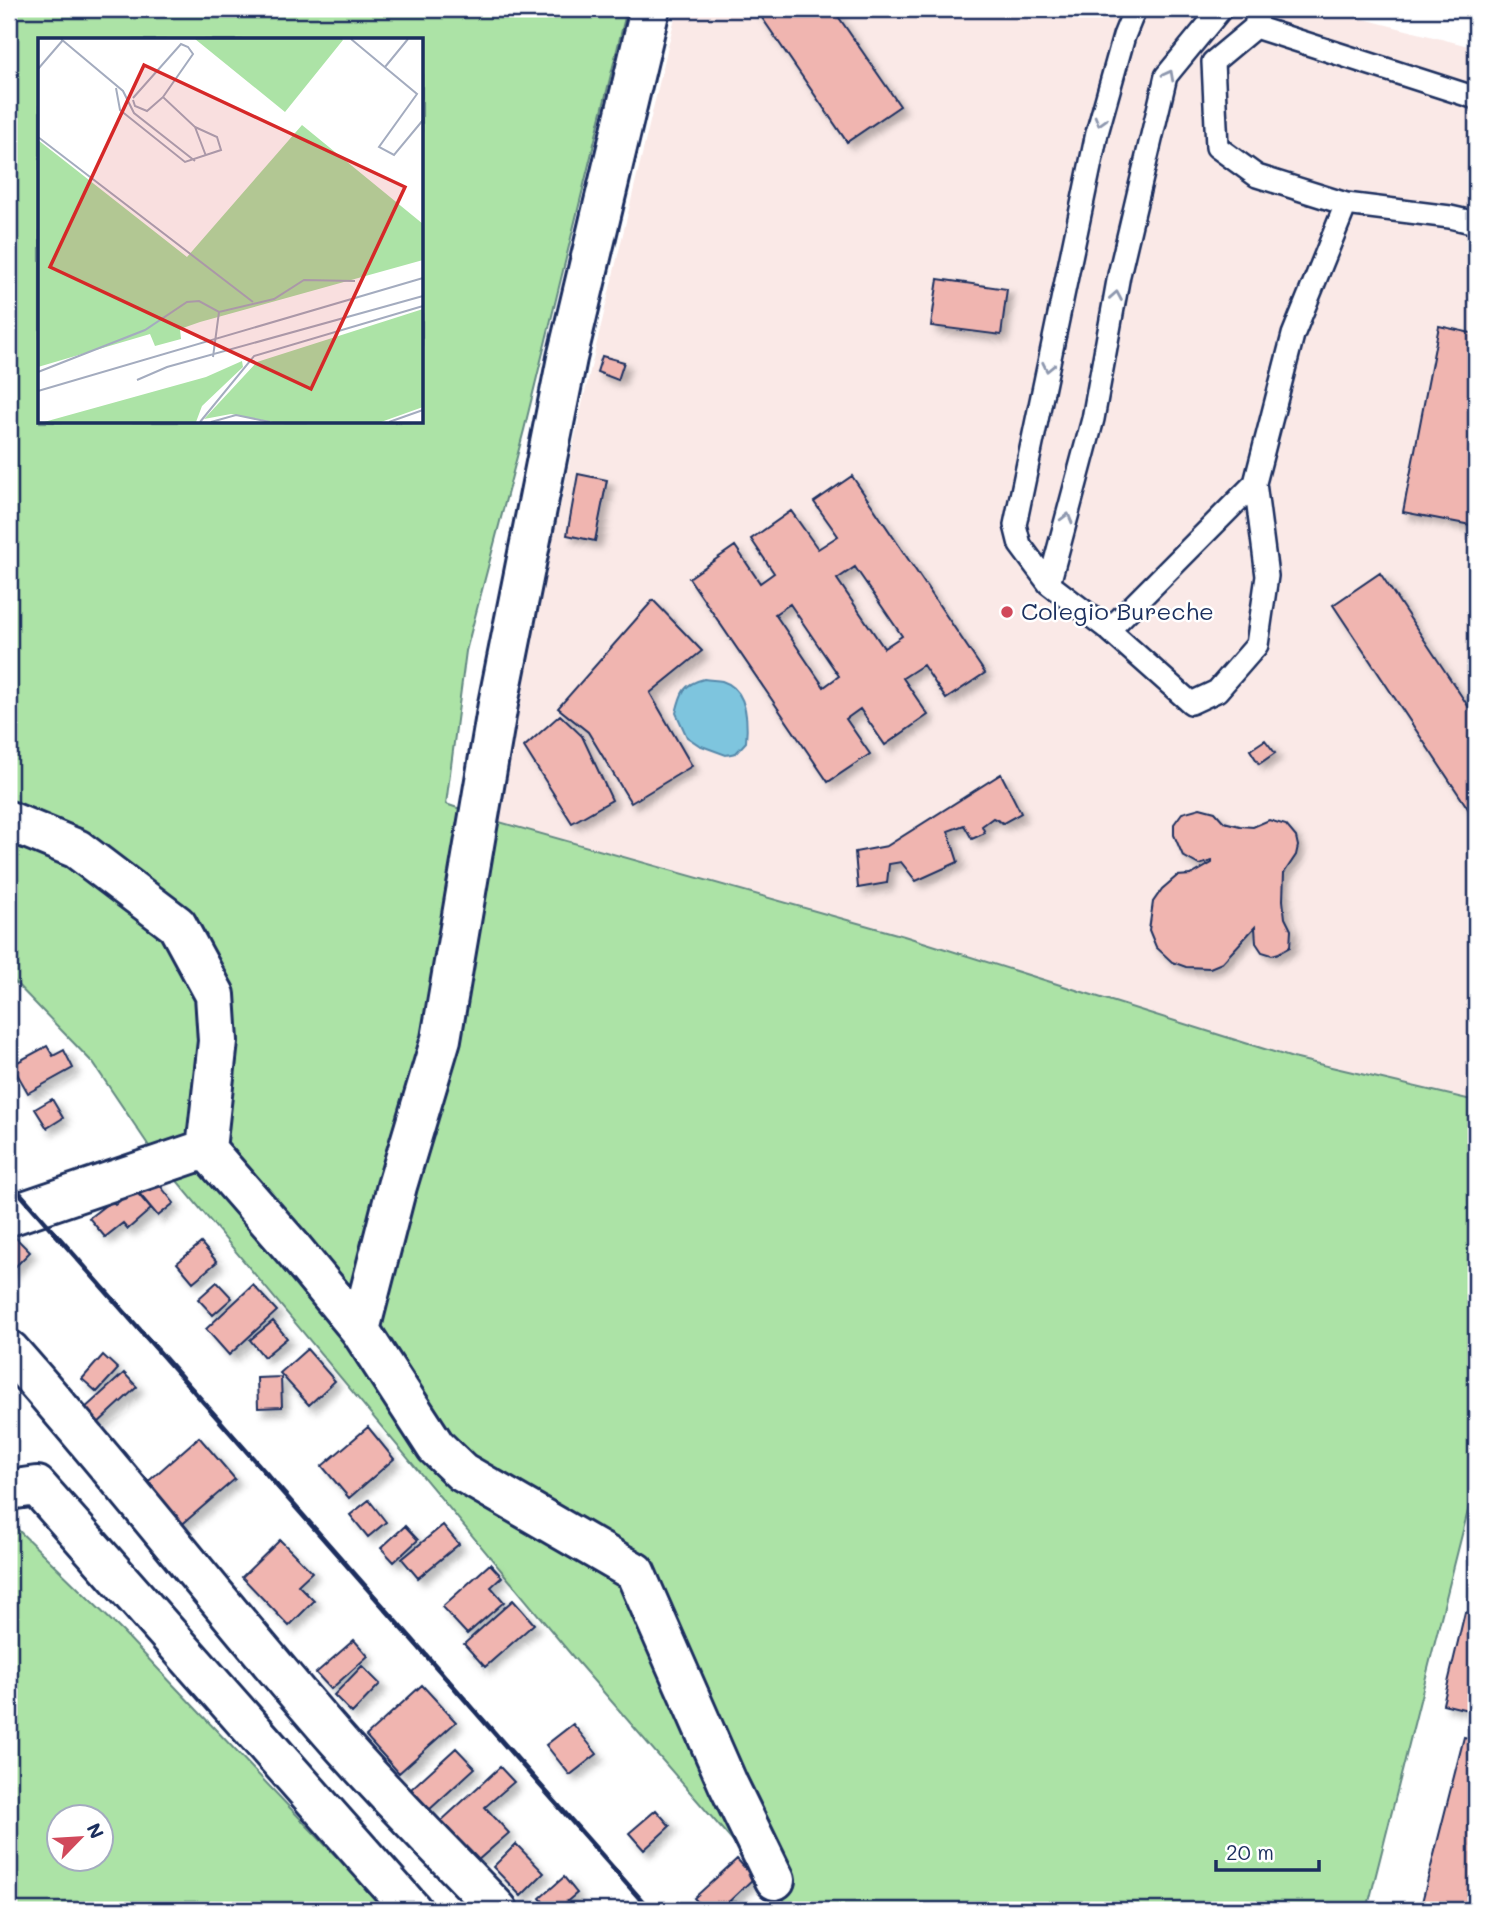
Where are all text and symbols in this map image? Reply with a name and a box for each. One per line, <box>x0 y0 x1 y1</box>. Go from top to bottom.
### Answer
inset map <box>38 38 424 424</box>
one-way arrow <box>1161 70 1174 83</box>
one-way arrow <box>1094 115 1109 127</box>
one-way arrow <box>1107 290 1122 302</box>
one-way arrow <box>1042 361 1057 373</box>
one-way arrow <box>1058 512 1073 524</box>
place label: Colegio Bureche <box>1021 595 1214 626</box>
marker: Colegio Bureche <box>999 604 1015 620</box>
north arrow <box>46 1804 116 1874</box>
text: N <box>81 1819 110 1842</box>
scale bar <box>1216 1828 1319 1872</box>
text: 20 m <box>1226 1838 1274 1865</box>

